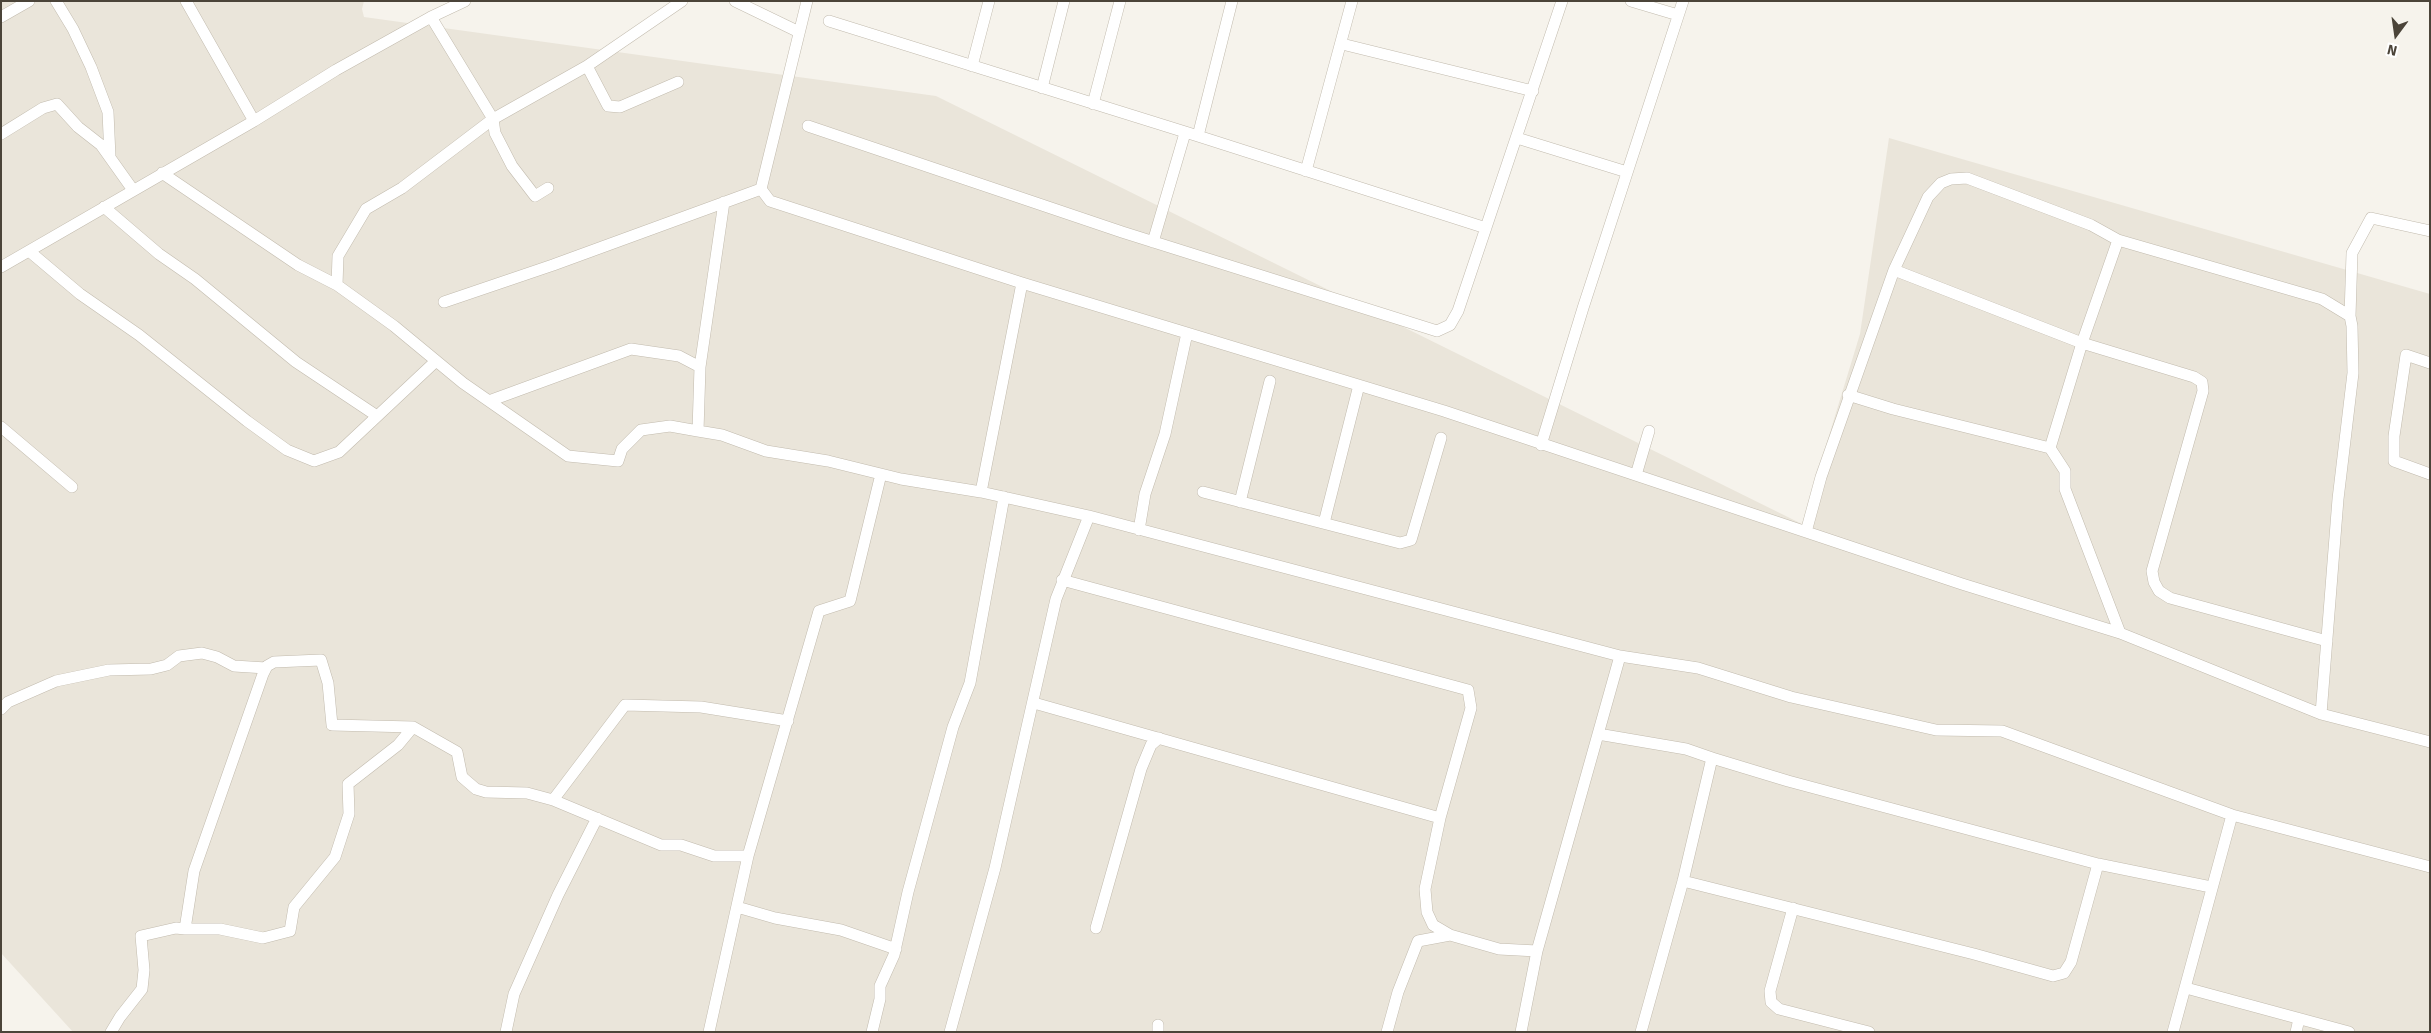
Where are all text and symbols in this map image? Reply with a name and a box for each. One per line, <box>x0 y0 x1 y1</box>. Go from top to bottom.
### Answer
north arrow <box>2371 10 2421 60</box>
text: N <box>2385 41 2399 59</box>

